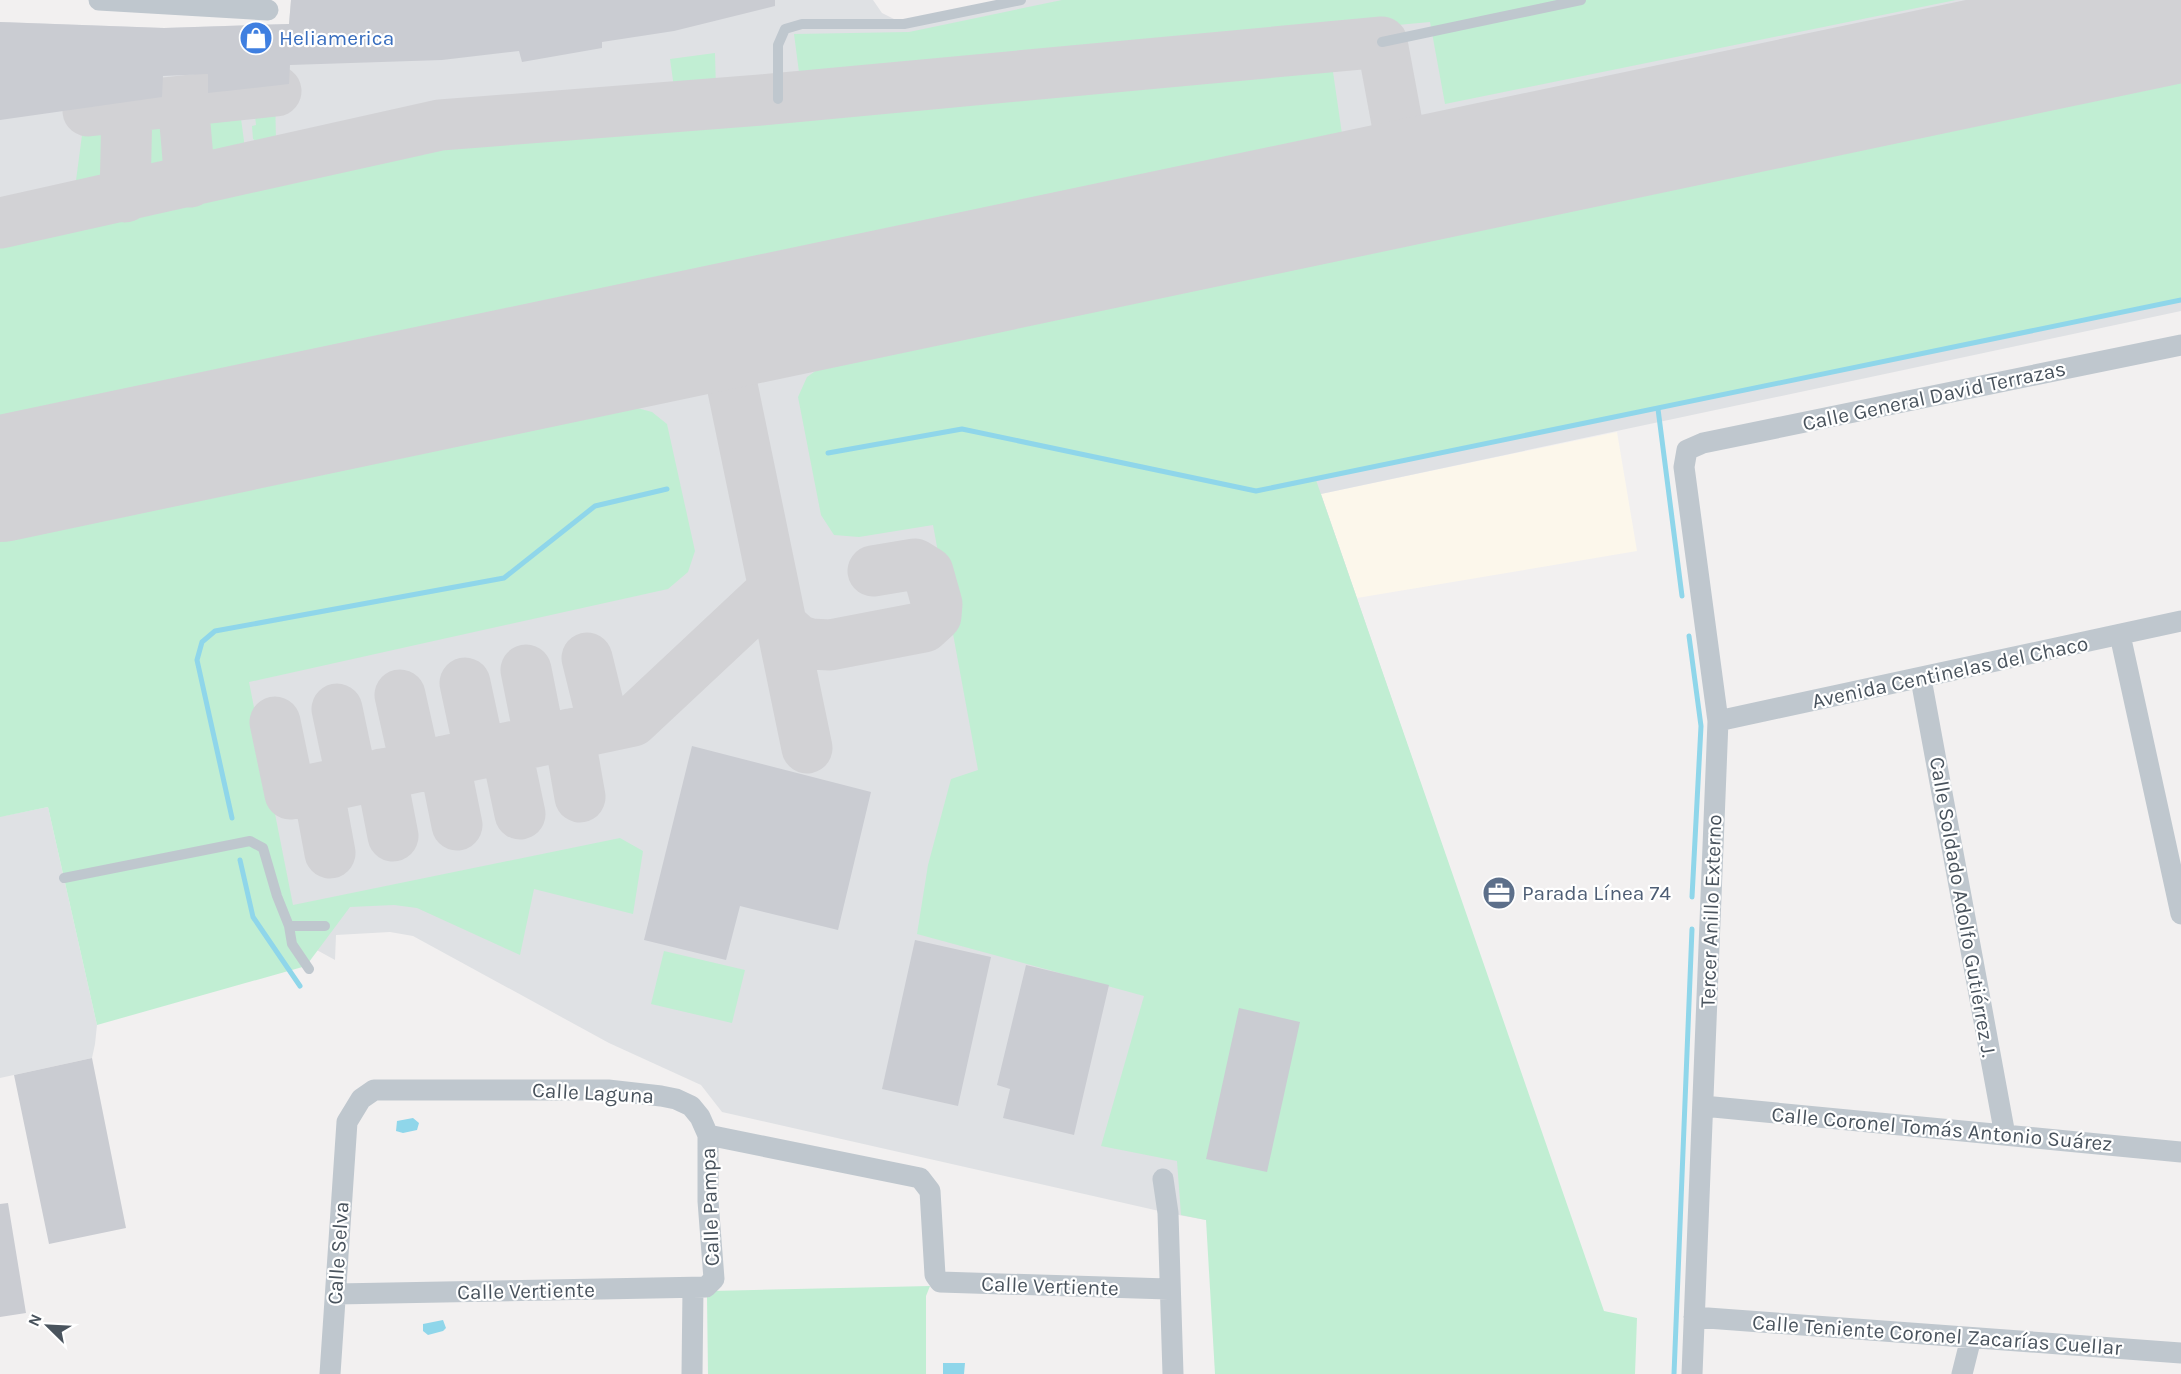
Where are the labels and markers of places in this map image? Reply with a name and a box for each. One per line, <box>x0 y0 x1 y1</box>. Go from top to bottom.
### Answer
shop icon: Heliamerica <box>238 20 274 56</box>
place label: Heliamerica <box>279 26 394 50</box>
office icon: Parada Línea 74 <box>1481 875 1517 911</box>
place label: Parada Línea 74 <box>1522 881 1671 905</box>

